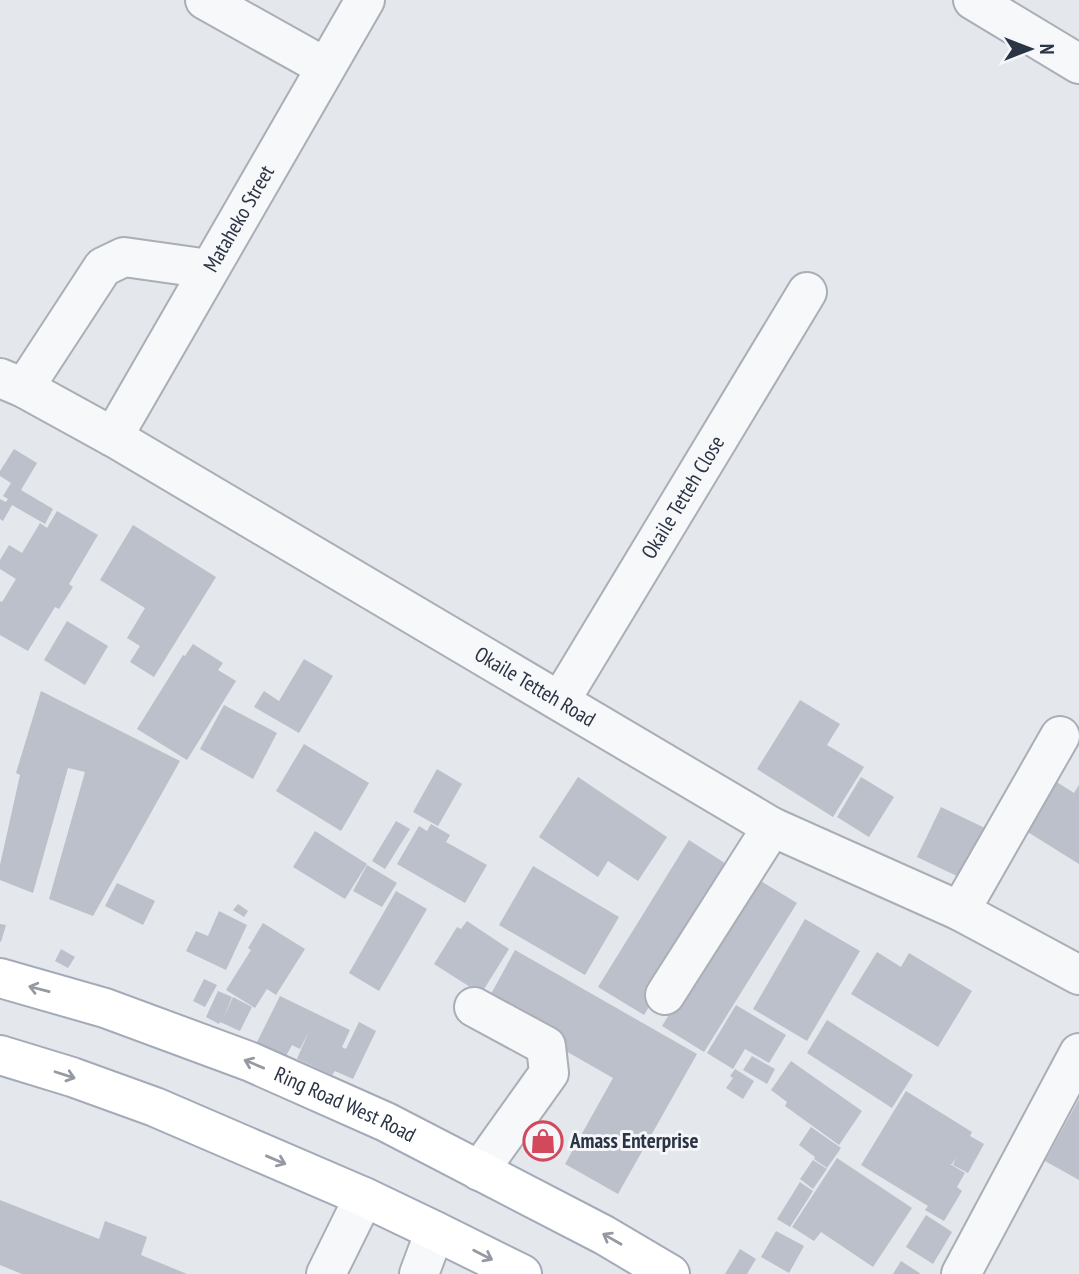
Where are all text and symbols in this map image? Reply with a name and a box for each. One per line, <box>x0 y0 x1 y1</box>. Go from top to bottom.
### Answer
north arrow <box>995 14 1065 84</box>
text: N <box>1035 44 1059 54</box>
street label: Mataheko Street <box>197 160 280 277</box>
street label: Okaile Tetteh Close <box>635 430 730 564</box>
street label: Okaile Tetteh Road <box>470 640 601 733</box>
one-way arrow <box>28 982 51 995</box>
one-way arrow <box>243 1056 265 1069</box>
street label: Ring Road West Road <box>270 1060 421 1148</box>
one-way arrow <box>54 1070 76 1083</box>
shop icon: Amass Enterprise <box>522 1120 564 1162</box>
place label: Amass Enterprise <box>569 1127 698 1154</box>
one-way arrow <box>265 1154 286 1167</box>
one-way arrow <box>602 1232 622 1246</box>
one-way arrow <box>472 1248 493 1262</box>

